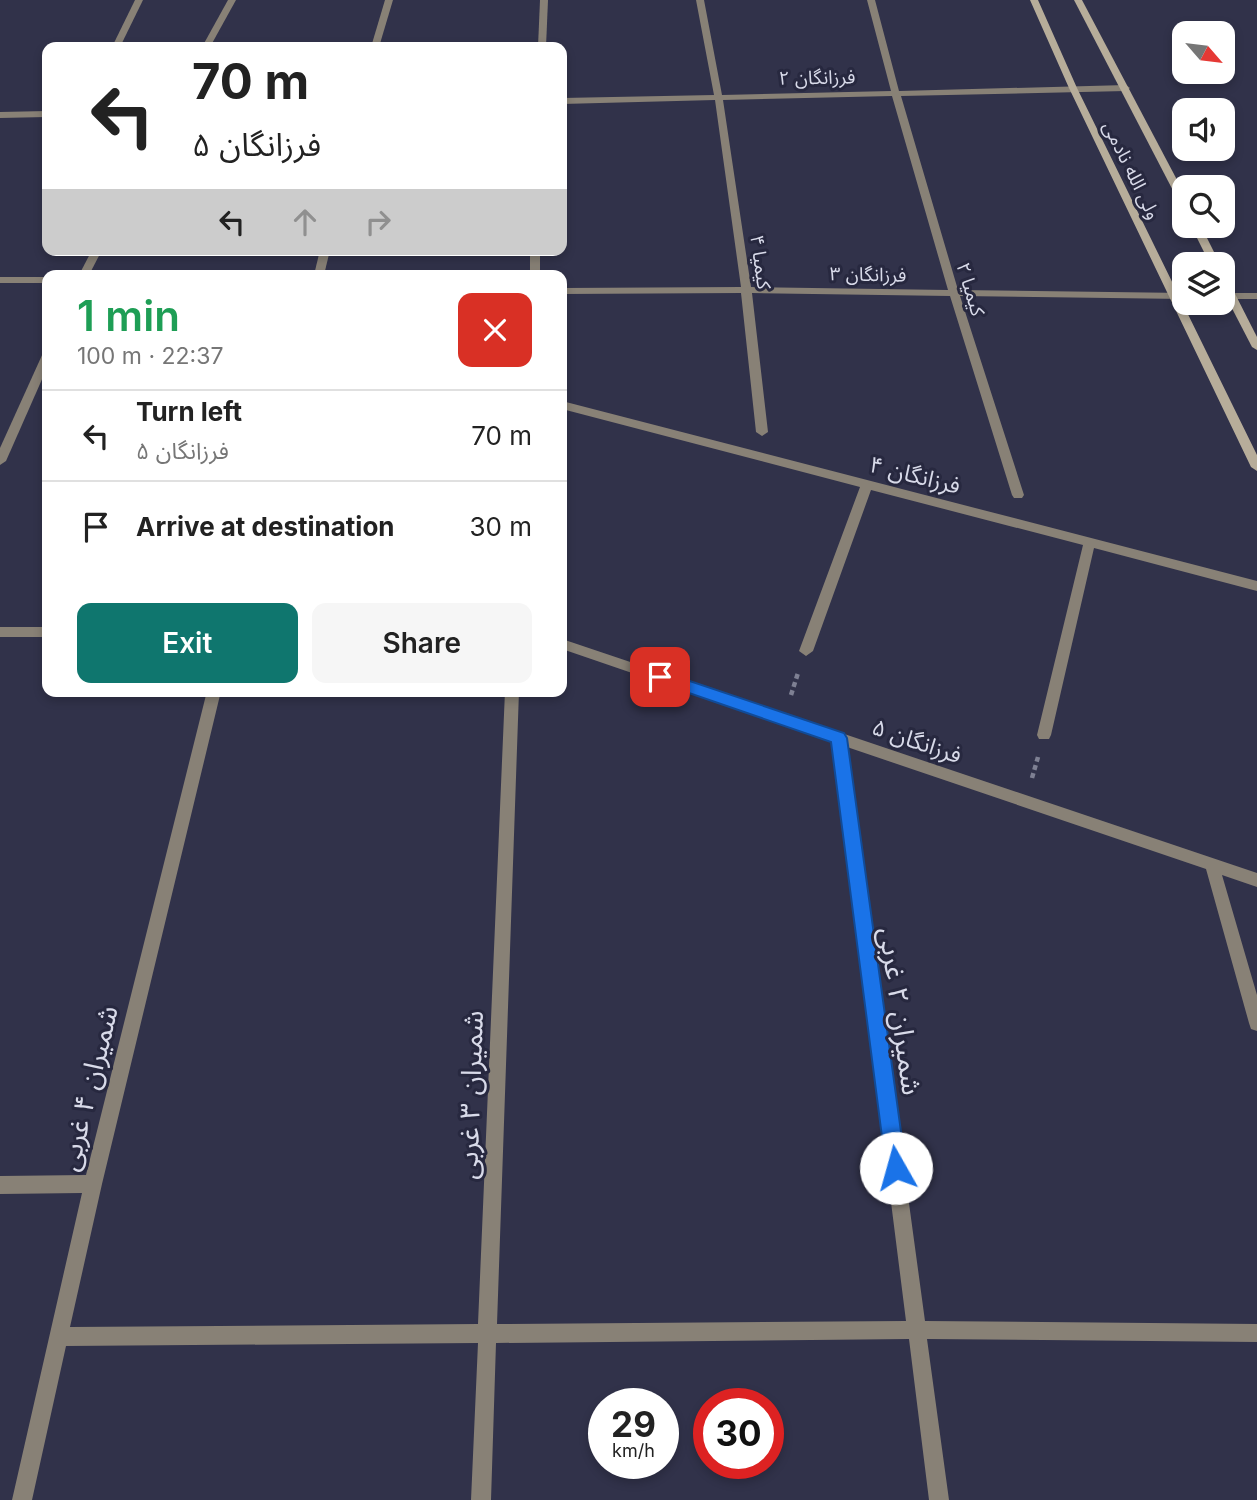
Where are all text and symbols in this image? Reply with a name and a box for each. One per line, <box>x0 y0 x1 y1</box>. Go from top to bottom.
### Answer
north arrow <box>1172 21 1236 84</box>
map controls <box>1172 21 1235 315</box>
text: 70 m <box>192 52 309 111</box>
street label: فرزانگان ۲ <box>779 65 855 90</box>
icon: left <box>77 70 168 161</box>
button: sound <box>1172 98 1235 161</box>
street label: ولی الله نادمی <box>1098 117 1165 223</box>
text: فرزانگان ۵ <box>192 125 321 164</box>
button: search <box>1172 175 1235 238</box>
icon: left <box>213 203 251 241</box>
icon: ahead <box>286 203 324 241</box>
icon: right <box>359 203 397 241</box>
street label: کیمیا ۴ <box>745 233 776 292</box>
button: layers <box>1172 252 1235 315</box>
street label: کیمیا ۲ <box>952 260 990 320</box>
street label: فرزانگان ۳ <box>830 262 906 287</box>
text: 1 min <box>77 290 180 341</box>
button: close <box>458 293 532 367</box>
text: 100 m · 22:37 <box>77 342 223 370</box>
text: Turn left <box>136 396 242 427</box>
icon: left <box>77 417 115 455</box>
text: 70 m <box>471 420 532 451</box>
text: فرزانگان ۵ <box>136 437 229 465</box>
street label: فرزانگان ۴ <box>867 450 963 500</box>
icon: arrive <box>77 508 115 546</box>
text: Arrive at destination <box>136 511 395 542</box>
text: 30 m <box>469 511 532 542</box>
button: Exit <box>77 603 298 683</box>
button: Share <box>312 603 532 683</box>
pin <box>630 647 690 707</box>
icon: arrive <box>641 658 679 696</box>
street label: فرزانگان ۵ <box>869 713 965 769</box>
street label: شمیران ۲ غربی <box>872 925 930 1097</box>
street label: شمیران ۴ غربی <box>51 1002 125 1174</box>
street label: شمیران ۳ غربی <box>450 1010 490 1180</box>
position arrow <box>859 1131 933 1205</box>
speed limit sign: 30 <box>693 1388 784 1479</box>
text: 29 <box>611 1403 656 1445</box>
text: km/h <box>612 1440 655 1461</box>

